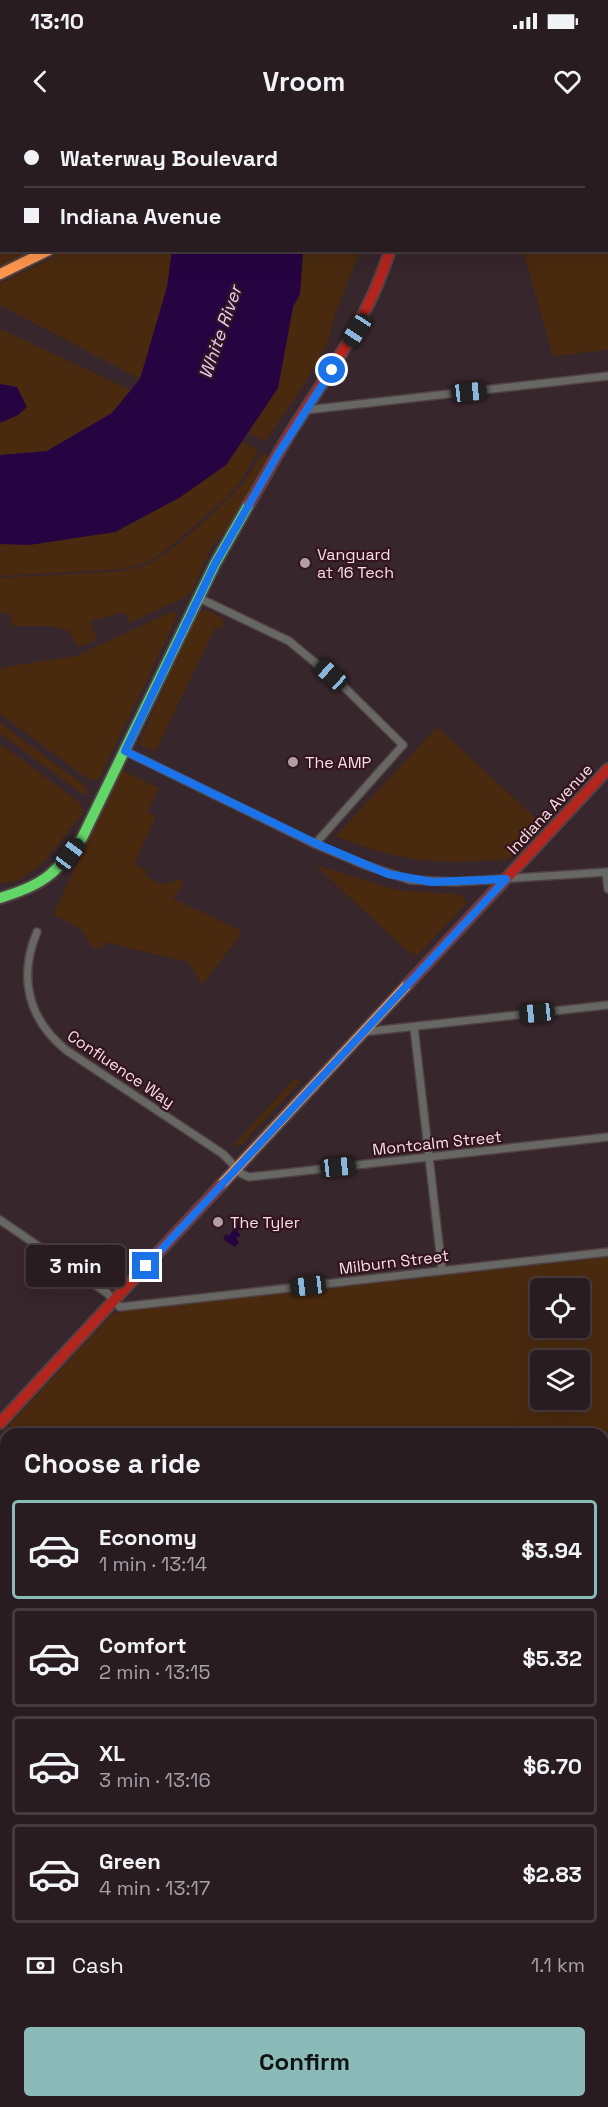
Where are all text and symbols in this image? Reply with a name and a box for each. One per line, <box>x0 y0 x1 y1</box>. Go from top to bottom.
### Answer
text: 13:10 <box>30 7 84 35</box>
text: Vroom <box>263 64 345 99</box>
icon: back <box>24 65 57 98</box>
icon: heart <box>551 65 584 98</box>
text: Waterway Boulevard <box>60 144 278 172</box>
text: Indiana Avenue <box>60 202 221 230</box>
water label: White River <box>193 280 247 382</box>
car <box>340 310 374 350</box>
route start <box>318 356 345 383</box>
car <box>450 381 488 403</box>
place label: Vanguard at 16 Tech <box>317 544 394 583</box>
marker: Vanguard at 16 Tech <box>298 556 312 570</box>
car <box>312 656 350 694</box>
place label: The AMP <box>305 752 372 773</box>
marker: The AMP <box>286 755 300 769</box>
street label: Indiana Avenue <box>503 759 597 859</box>
car <box>52 834 88 874</box>
car <box>518 1002 556 1024</box>
street label: Confluence Way <box>63 1025 179 1113</box>
street label: Montcalm Street <box>371 1126 503 1160</box>
car <box>319 1156 357 1178</box>
place label: The Tyler <box>230 1212 300 1233</box>
marker: The Tyler <box>211 1215 225 1229</box>
callout: 3 min <box>26 1245 125 1287</box>
street label: Milburn Street <box>338 1245 450 1279</box>
route end <box>132 1252 159 1279</box>
text: 3 min <box>50 1253 101 1279</box>
car <box>289 1275 327 1297</box>
map controls <box>530 1278 590 1410</box>
button: locate <box>530 1278 590 1338</box>
button: layers <box>530 1350 590 1410</box>
text: Choose a ride <box>24 1446 201 1481</box>
icon: car <box>27 1523 81 1577</box>
text: Economy <box>99 1523 197 1551</box>
text: $3.94 <box>521 1536 582 1564</box>
text: 1 min · 13:14 <box>99 1551 207 1577</box>
icon: car <box>27 1631 81 1685</box>
text: Comfort <box>99 1631 187 1659</box>
text: $5.32 <box>522 1644 582 1672</box>
text: 2 min · 13:15 <box>99 1659 210 1685</box>
icon: car <box>27 1739 81 1793</box>
text: XL <box>99 1739 125 1767</box>
text: $6.70 <box>523 1752 582 1780</box>
text: 3 min · 13:16 <box>99 1767 211 1793</box>
icon: car <box>27 1847 81 1901</box>
text: Green <box>99 1847 161 1875</box>
text: $2.83 <box>522 1860 582 1888</box>
text: 4 min · 13:17 <box>99 1875 210 1901</box>
icon: cash <box>24 1949 57 1982</box>
text: Cash <box>72 1951 124 1979</box>
text: 1.1 km <box>531 1952 585 1978</box>
button: Confirm <box>24 2027 585 2096</box>

